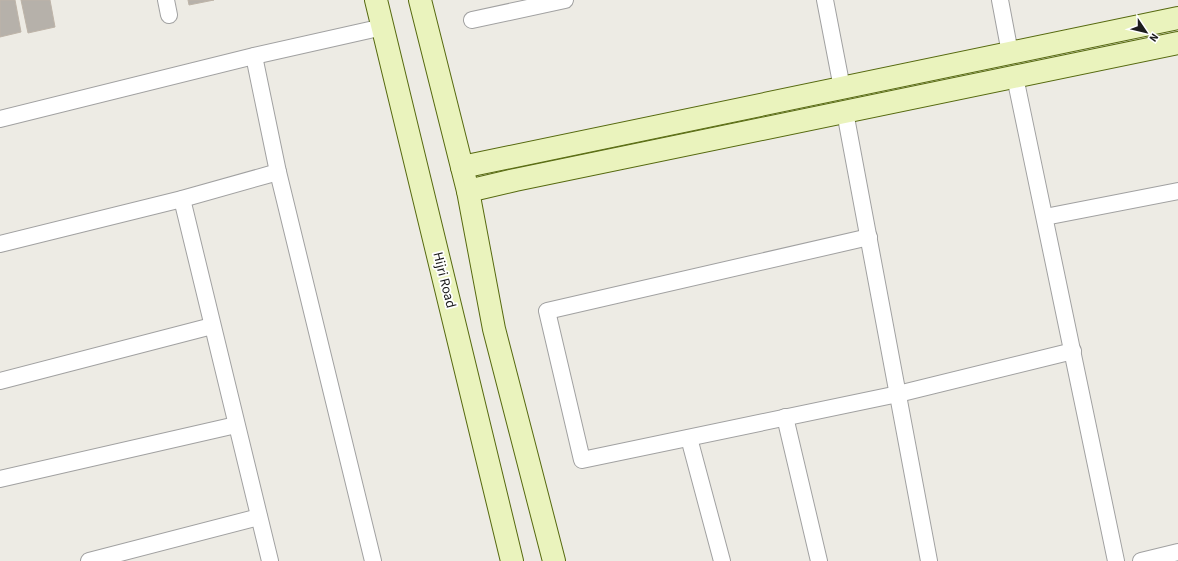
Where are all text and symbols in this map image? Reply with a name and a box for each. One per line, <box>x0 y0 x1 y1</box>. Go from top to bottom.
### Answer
north arrow <box>1126 12 1166 52</box>
text: N <box>1146 30 1162 45</box>
street label: Hijri Road <box>427 250 461 310</box>

